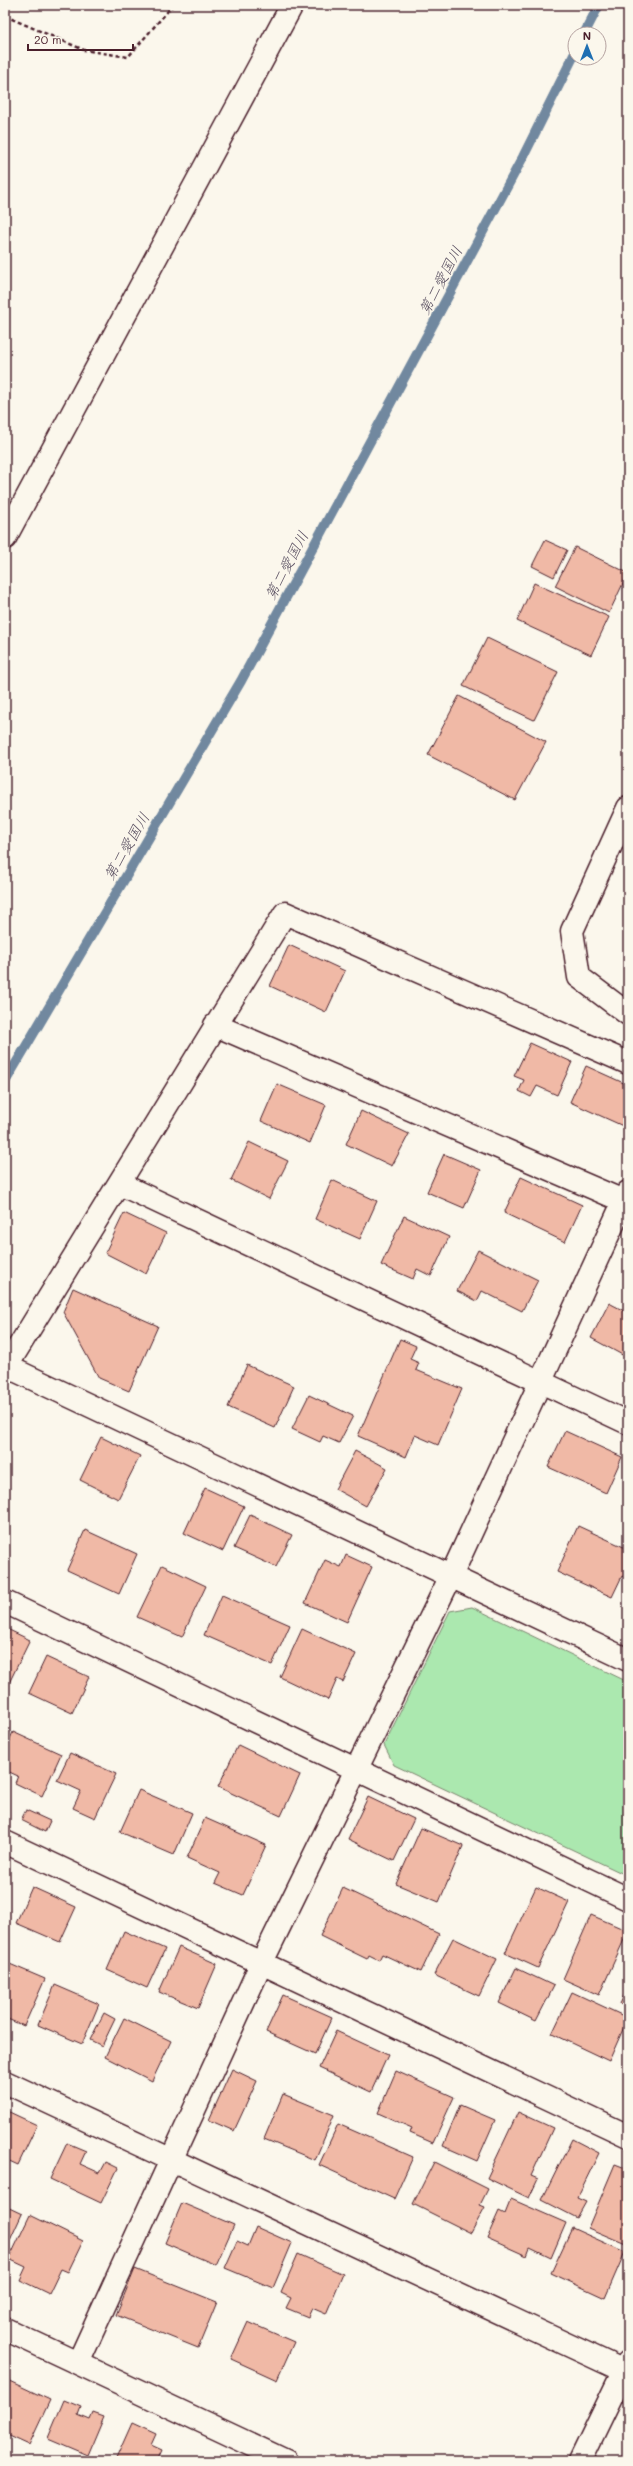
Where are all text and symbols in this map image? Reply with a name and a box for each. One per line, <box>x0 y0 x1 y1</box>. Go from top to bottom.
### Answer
scale bar <box>28 26 133 52</box>
north arrow <box>567 26 607 66</box>
text: N <box>583 28 591 43</box>
text: 20 m <box>34 31 62 47</box>
water label: 第二愛国川 <box>414 242 466 318</box>
water label: 第二愛国川 <box>260 527 312 603</box>
water label: 第二愛国川 <box>99 809 153 883</box>

